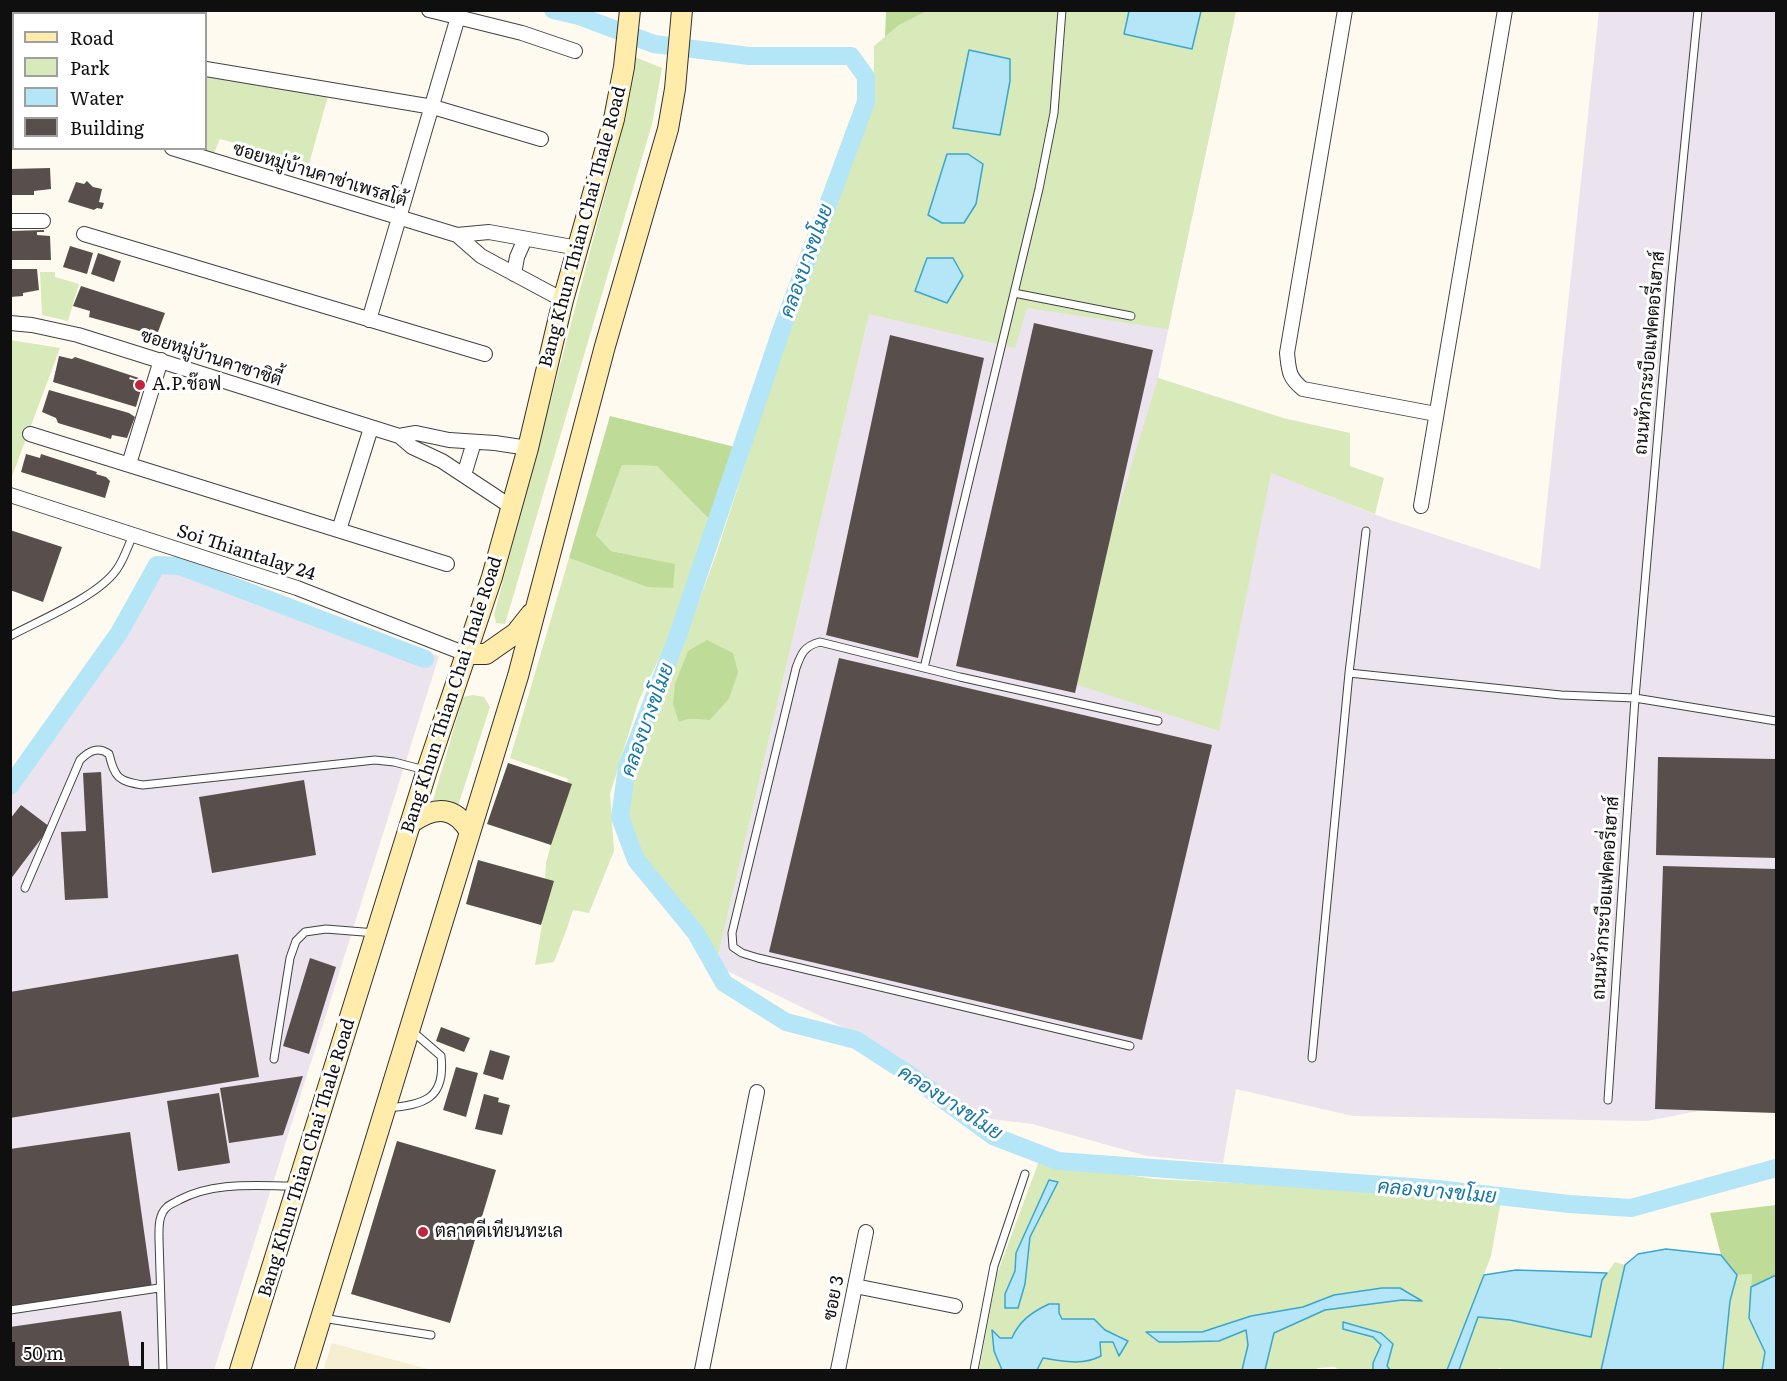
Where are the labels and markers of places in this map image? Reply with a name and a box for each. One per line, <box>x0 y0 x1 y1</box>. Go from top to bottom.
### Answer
place label: A.P.ช๊อฟ <box>152 374 221 396</box>
marker: A.P.ช๊อฟ <box>133 378 147 392</box>
place label: ตลาดดีเทียนทะเล <box>435 1221 563 1243</box>
marker: ตลาดดีเทียนทะเล <box>416 1225 430 1239</box>

